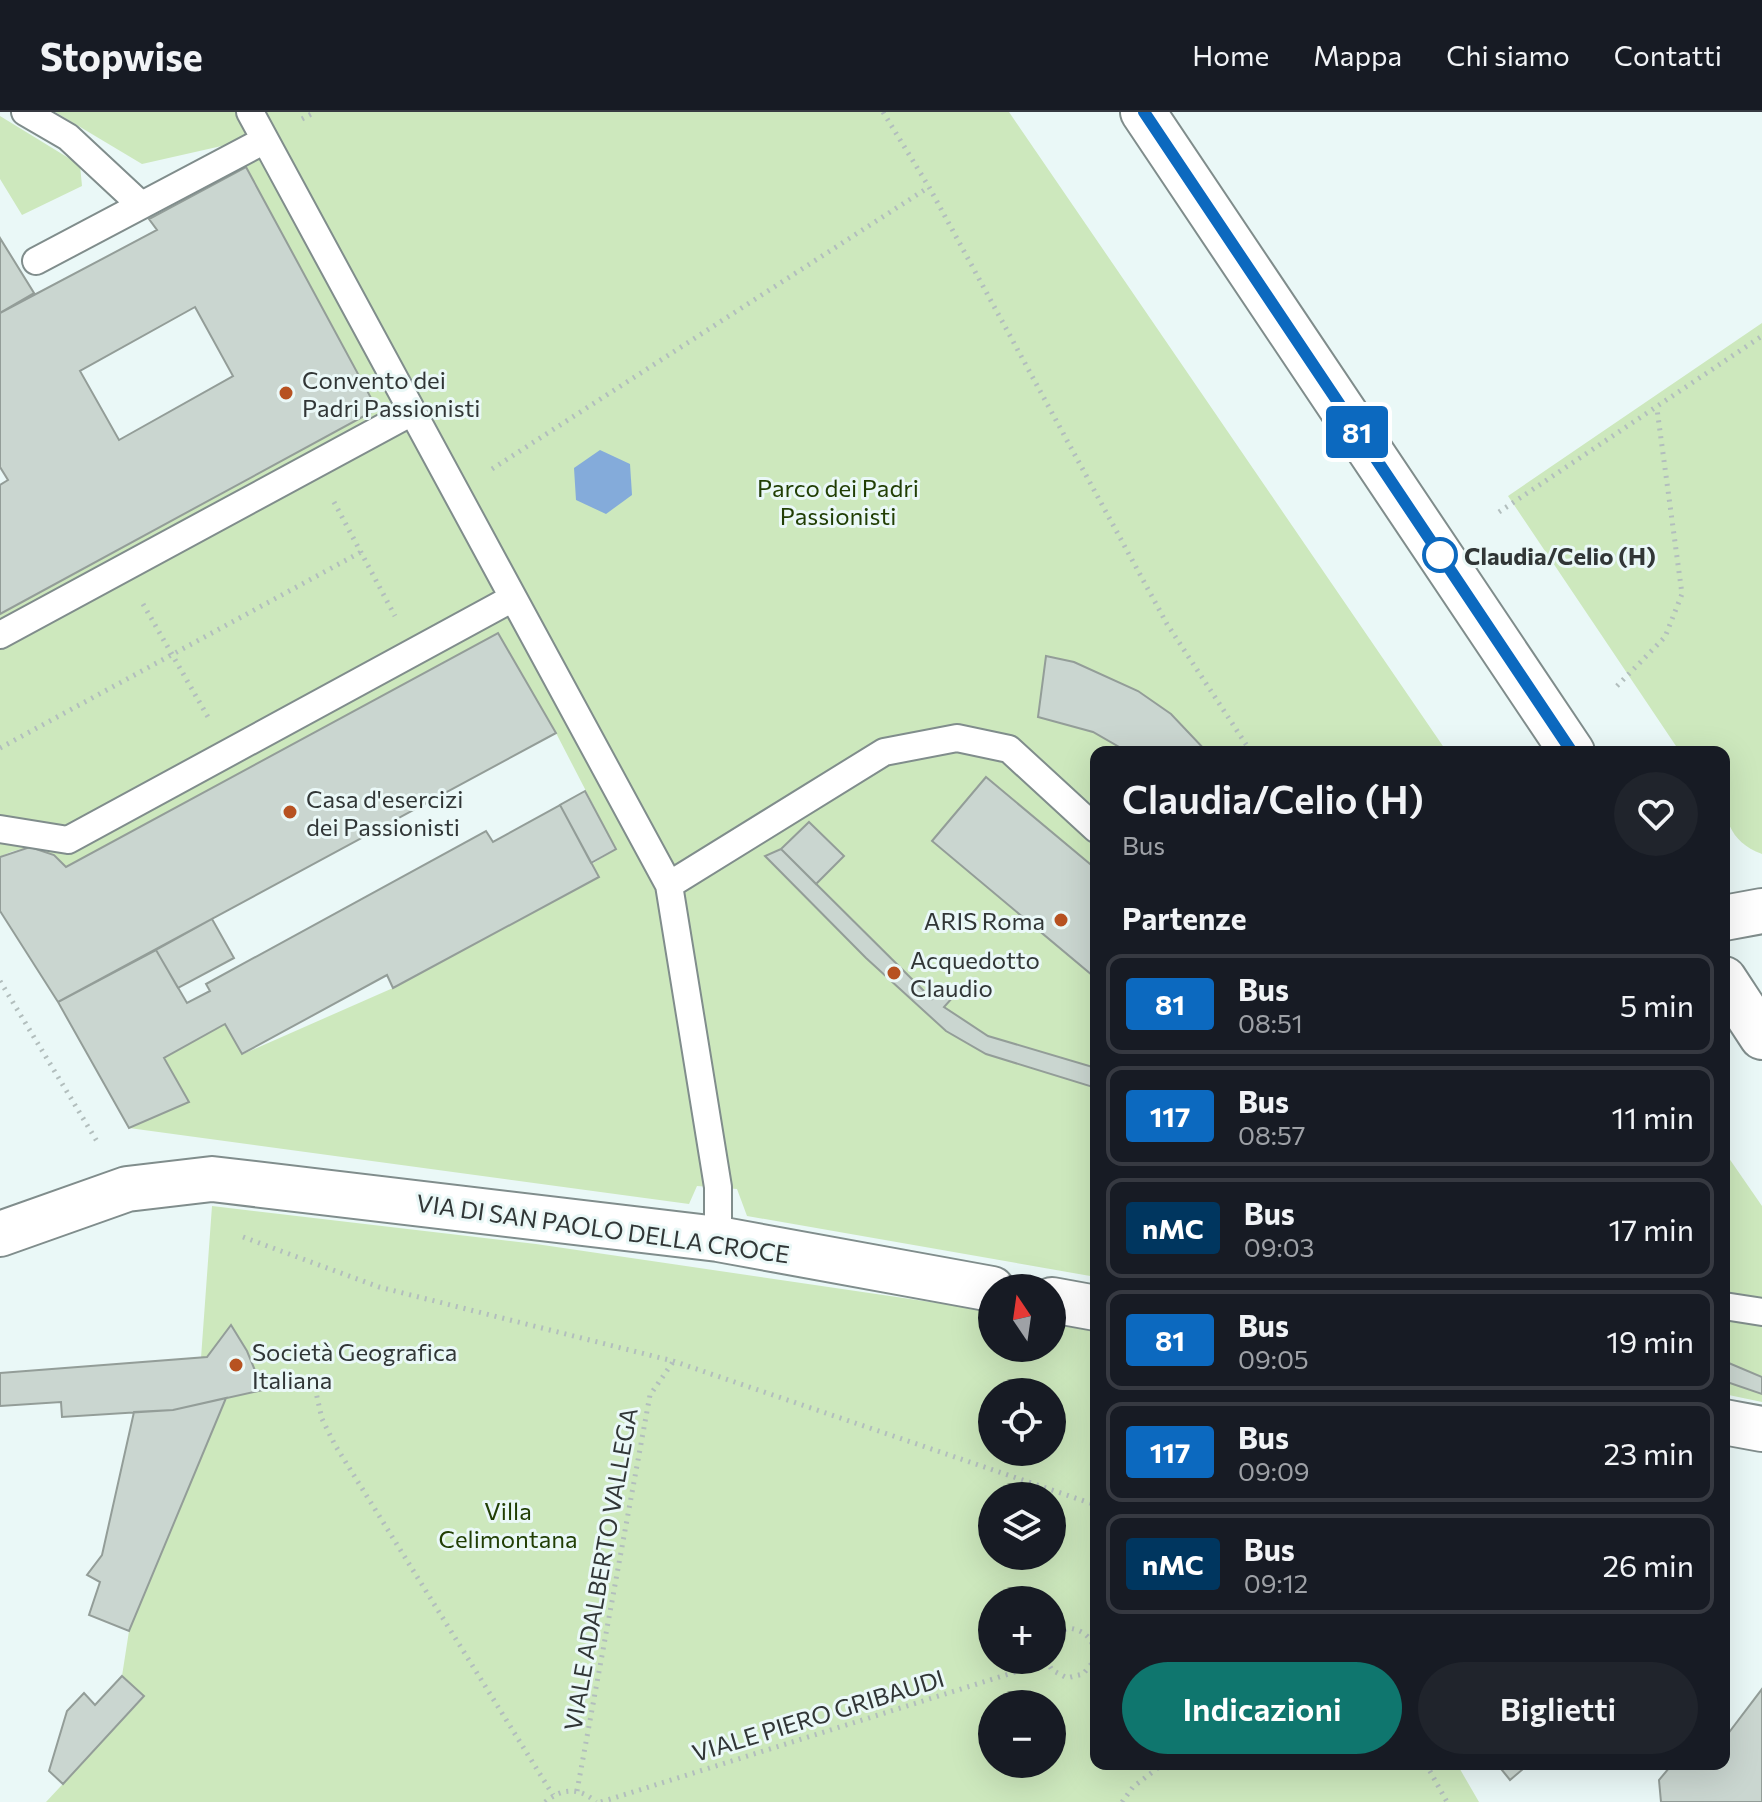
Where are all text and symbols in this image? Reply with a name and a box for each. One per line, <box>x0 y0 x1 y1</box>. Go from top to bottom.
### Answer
text: Stopwise <box>40 32 203 79</box>
text: Home <box>1192 38 1269 72</box>
text: Mappa <box>1313 38 1402 72</box>
text: Chi siamo <box>1446 38 1570 72</box>
text: Contatti <box>1614 38 1722 72</box>
place label: Convento dei Padri Passionisti <box>302 365 481 422</box>
marker: Convento dei Padri Passionisti <box>277 384 295 402</box>
line badge: 81 <box>1321 406 1393 458</box>
text: 81 <box>1342 415 1372 449</box>
park label: Parco dei Padri Passionisti <box>757 473 919 530</box>
marker: Claudia/Celio (H) <box>1423 538 1457 572</box>
place label: Claudia/Celio (H) <box>1464 541 1656 570</box>
button: heart <box>1614 772 1698 856</box>
text: Claudia/Celio (H) <box>1122 775 1424 822</box>
place label: Casa d'esercizi dei Passionisti <box>306 784 463 841</box>
marker: Casa d'esercizi dei Passionisti <box>281 803 299 821</box>
text: Bus <box>1122 829 1165 860</box>
text: Partenze <box>1122 899 1247 936</box>
place label: ARIS Roma <box>924 906 1045 935</box>
marker: ARIS Roma <box>1052 911 1070 929</box>
place label: Acquedotto Claudio <box>910 945 1040 1002</box>
marker: Acquedotto Claudio <box>885 964 903 982</box>
text: Bus <box>1238 970 1289 1007</box>
text: 5 min <box>1620 986 1694 1023</box>
text: 81 <box>1155 987 1185 1021</box>
text: 08:51 <box>1238 1007 1303 1038</box>
text: Bus <box>1238 1082 1289 1119</box>
text: 11 min <box>1612 1098 1694 1135</box>
text: 117 <box>1150 1099 1190 1133</box>
text: 08:57 <box>1238 1119 1306 1150</box>
street label: VIA DI SAN PAOLO DELLA CROCE <box>415 1187 791 1269</box>
text: Bus <box>1244 1194 1295 1231</box>
text: 17 min <box>1609 1210 1694 1247</box>
text: nMC <box>1142 1211 1204 1245</box>
text: 09:03 <box>1244 1231 1314 1262</box>
north arrow <box>978 1274 1066 1362</box>
map controls <box>978 1274 1066 1778</box>
text: Bus <box>1238 1306 1289 1343</box>
text: 19 min <box>1606 1322 1694 1359</box>
text: 81 <box>1155 1323 1185 1357</box>
place label: Società Geografica Italiana <box>252 1337 457 1394</box>
text: 09:05 <box>1238 1343 1309 1374</box>
marker: Società Geografica Italiana <box>227 1356 245 1374</box>
button: locate <box>978 1378 1066 1466</box>
street label: VIALE ADALBERTO VALLEGA <box>557 1405 643 1733</box>
text: Bus <box>1238 1418 1289 1455</box>
text: 23 min <box>1603 1434 1694 1471</box>
text: 117 <box>1150 1435 1190 1469</box>
text: 09:09 <box>1238 1455 1310 1486</box>
button: layers <box>978 1482 1066 1570</box>
park label: Villa Celimontana <box>438 1496 578 1553</box>
text: Bus <box>1244 1530 1295 1567</box>
text: 26 min <box>1602 1546 1694 1583</box>
text: nMC <box>1142 1547 1204 1581</box>
text: 09:12 <box>1244 1567 1308 1598</box>
button: + <box>978 1586 1066 1674</box>
button: Indicazioni <box>1122 1662 1402 1754</box>
button: Biglietti <box>1418 1662 1698 1754</box>
street label: VIALE PIERO GRIBAUDI <box>689 1663 947 1767</box>
button: − <box>978 1690 1066 1778</box>

